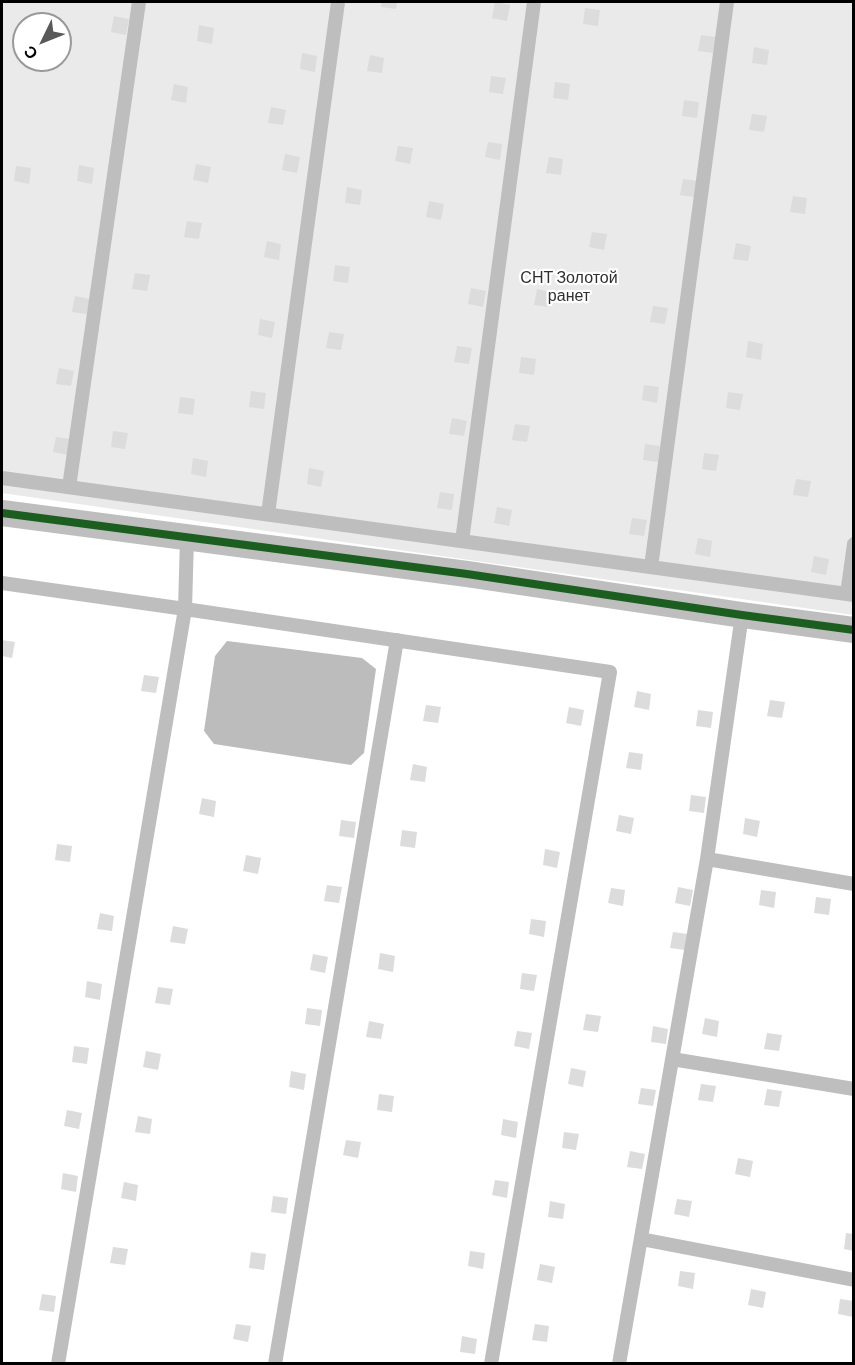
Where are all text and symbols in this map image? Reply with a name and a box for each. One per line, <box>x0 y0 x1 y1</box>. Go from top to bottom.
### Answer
north arrow <box>12 12 72 72</box>
text: С <box>19 43 41 64</box>
park label: СНТ Золотой ранет <box>520 268 618 306</box>

